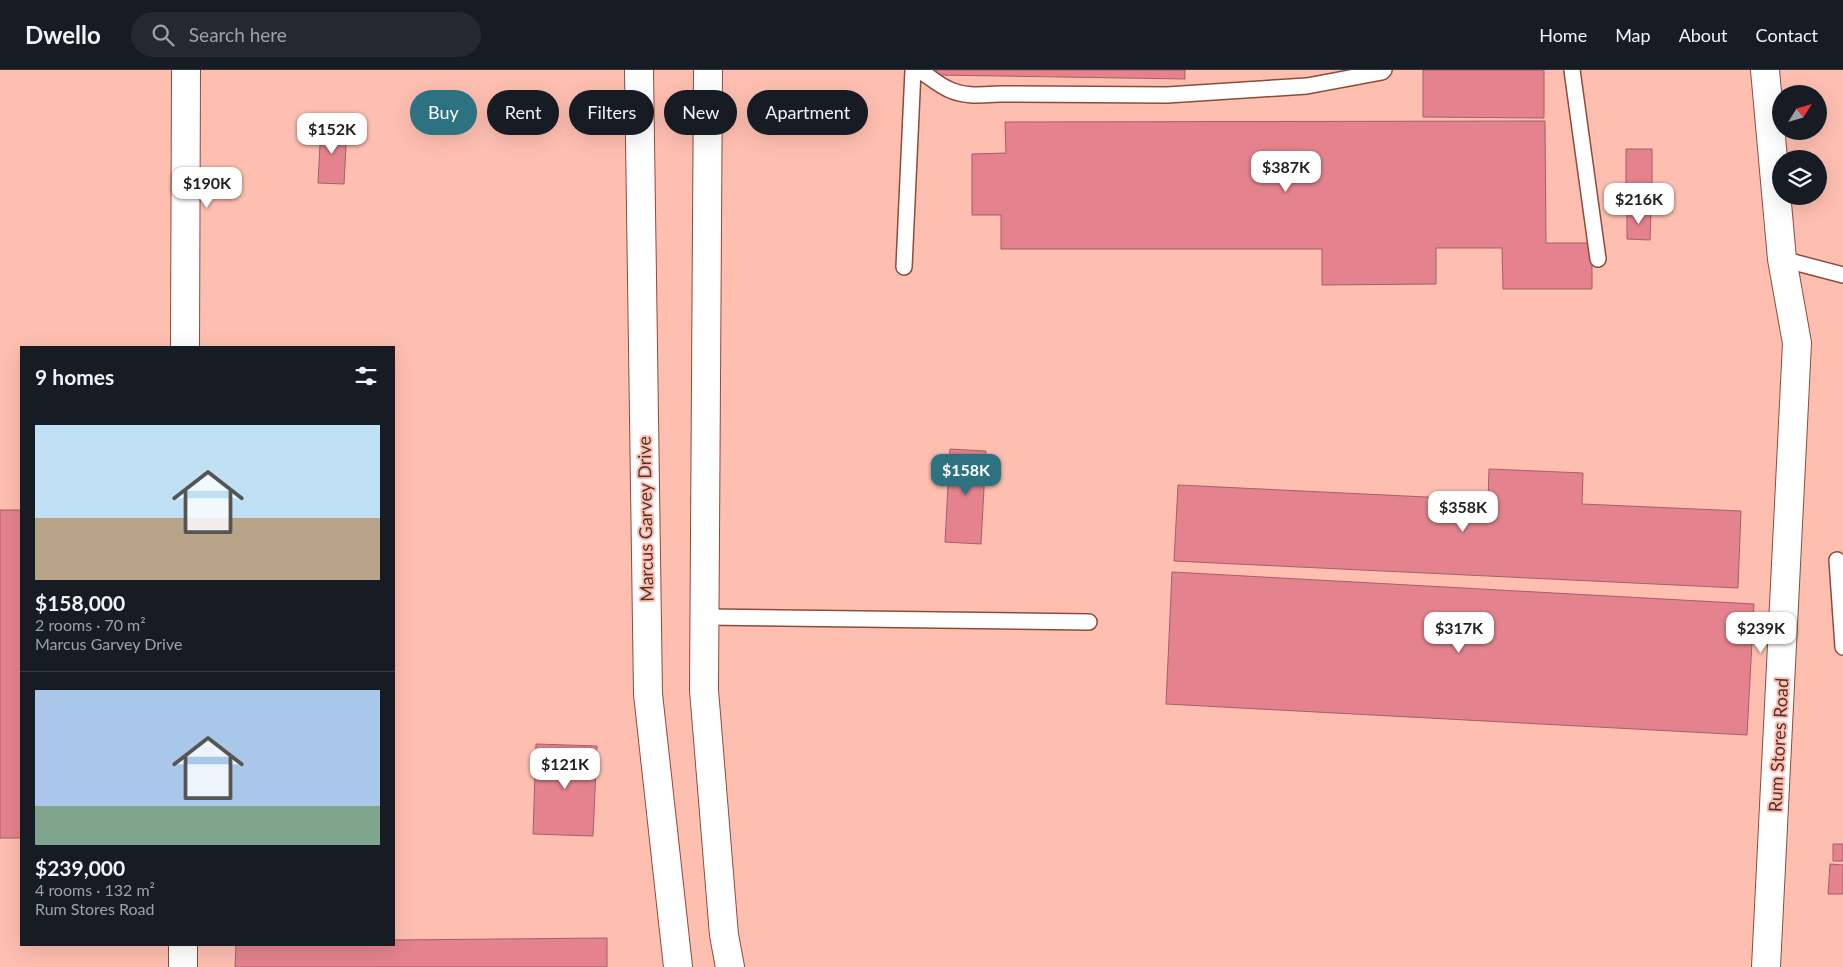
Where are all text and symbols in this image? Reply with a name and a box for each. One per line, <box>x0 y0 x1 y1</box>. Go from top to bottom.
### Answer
search box <box>131 12 481 57</box>
text: Dwello <box>25 20 101 49</box>
icon: search <box>149 21 177 49</box>
text: Search here <box>189 23 287 46</box>
text: Home <box>1539 24 1587 46</box>
text: Map <box>1615 24 1651 46</box>
text: About <box>1679 24 1728 46</box>
text: Contact <box>1756 24 1818 46</box>
north arrow <box>1772 85 1828 140</box>
map controls <box>1772 85 1827 205</box>
chip: Buy <box>410 90 477 135</box>
chip: Rent <box>487 90 559 135</box>
chip: Filters <box>569 90 654 135</box>
chip: New <box>664 90 737 135</box>
chip: Apartment <box>747 90 868 135</box>
pin: $152K <box>297 112 367 155</box>
text: $152K <box>308 119 356 138</box>
pin: $387K <box>1251 150 1321 193</box>
button: layers <box>1772 150 1827 205</box>
text: $387K <box>1262 157 1310 176</box>
pin: $190K <box>172 166 242 209</box>
text: $190K <box>183 173 231 192</box>
pin: $216K <box>1604 182 1674 225</box>
text: $216K <box>1615 189 1663 208</box>
icon: filters <box>352 362 380 390</box>
text: 9 homes <box>35 364 114 389</box>
street label: Marcus Garvey Drive <box>633 436 657 602</box>
pin: $158K <box>931 454 1001 496</box>
icon: home <box>163 457 253 547</box>
text: $158K <box>942 460 990 479</box>
pin: $358K <box>1428 490 1498 533</box>
text: $358K <box>1439 497 1487 516</box>
text: $158,000 <box>35 590 125 615</box>
pin: $317K <box>1424 612 1494 654</box>
pin: $239K <box>1726 612 1796 654</box>
text: 2 rooms · 70 m² <box>35 615 146 634</box>
text: $317K <box>1435 618 1483 637</box>
text: $239K <box>1737 618 1785 637</box>
text: Marcus Garvey Drive <box>35 634 182 653</box>
street label: Rum Stores Road <box>1763 677 1793 813</box>
icon: home <box>163 723 253 813</box>
pin: $121K <box>530 748 600 790</box>
text: $121K <box>541 754 589 773</box>
text: $239,000 <box>35 855 125 880</box>
text: 4 rooms · 132 m² <box>35 880 155 899</box>
text: Rum Stores Road <box>35 899 154 918</box>

